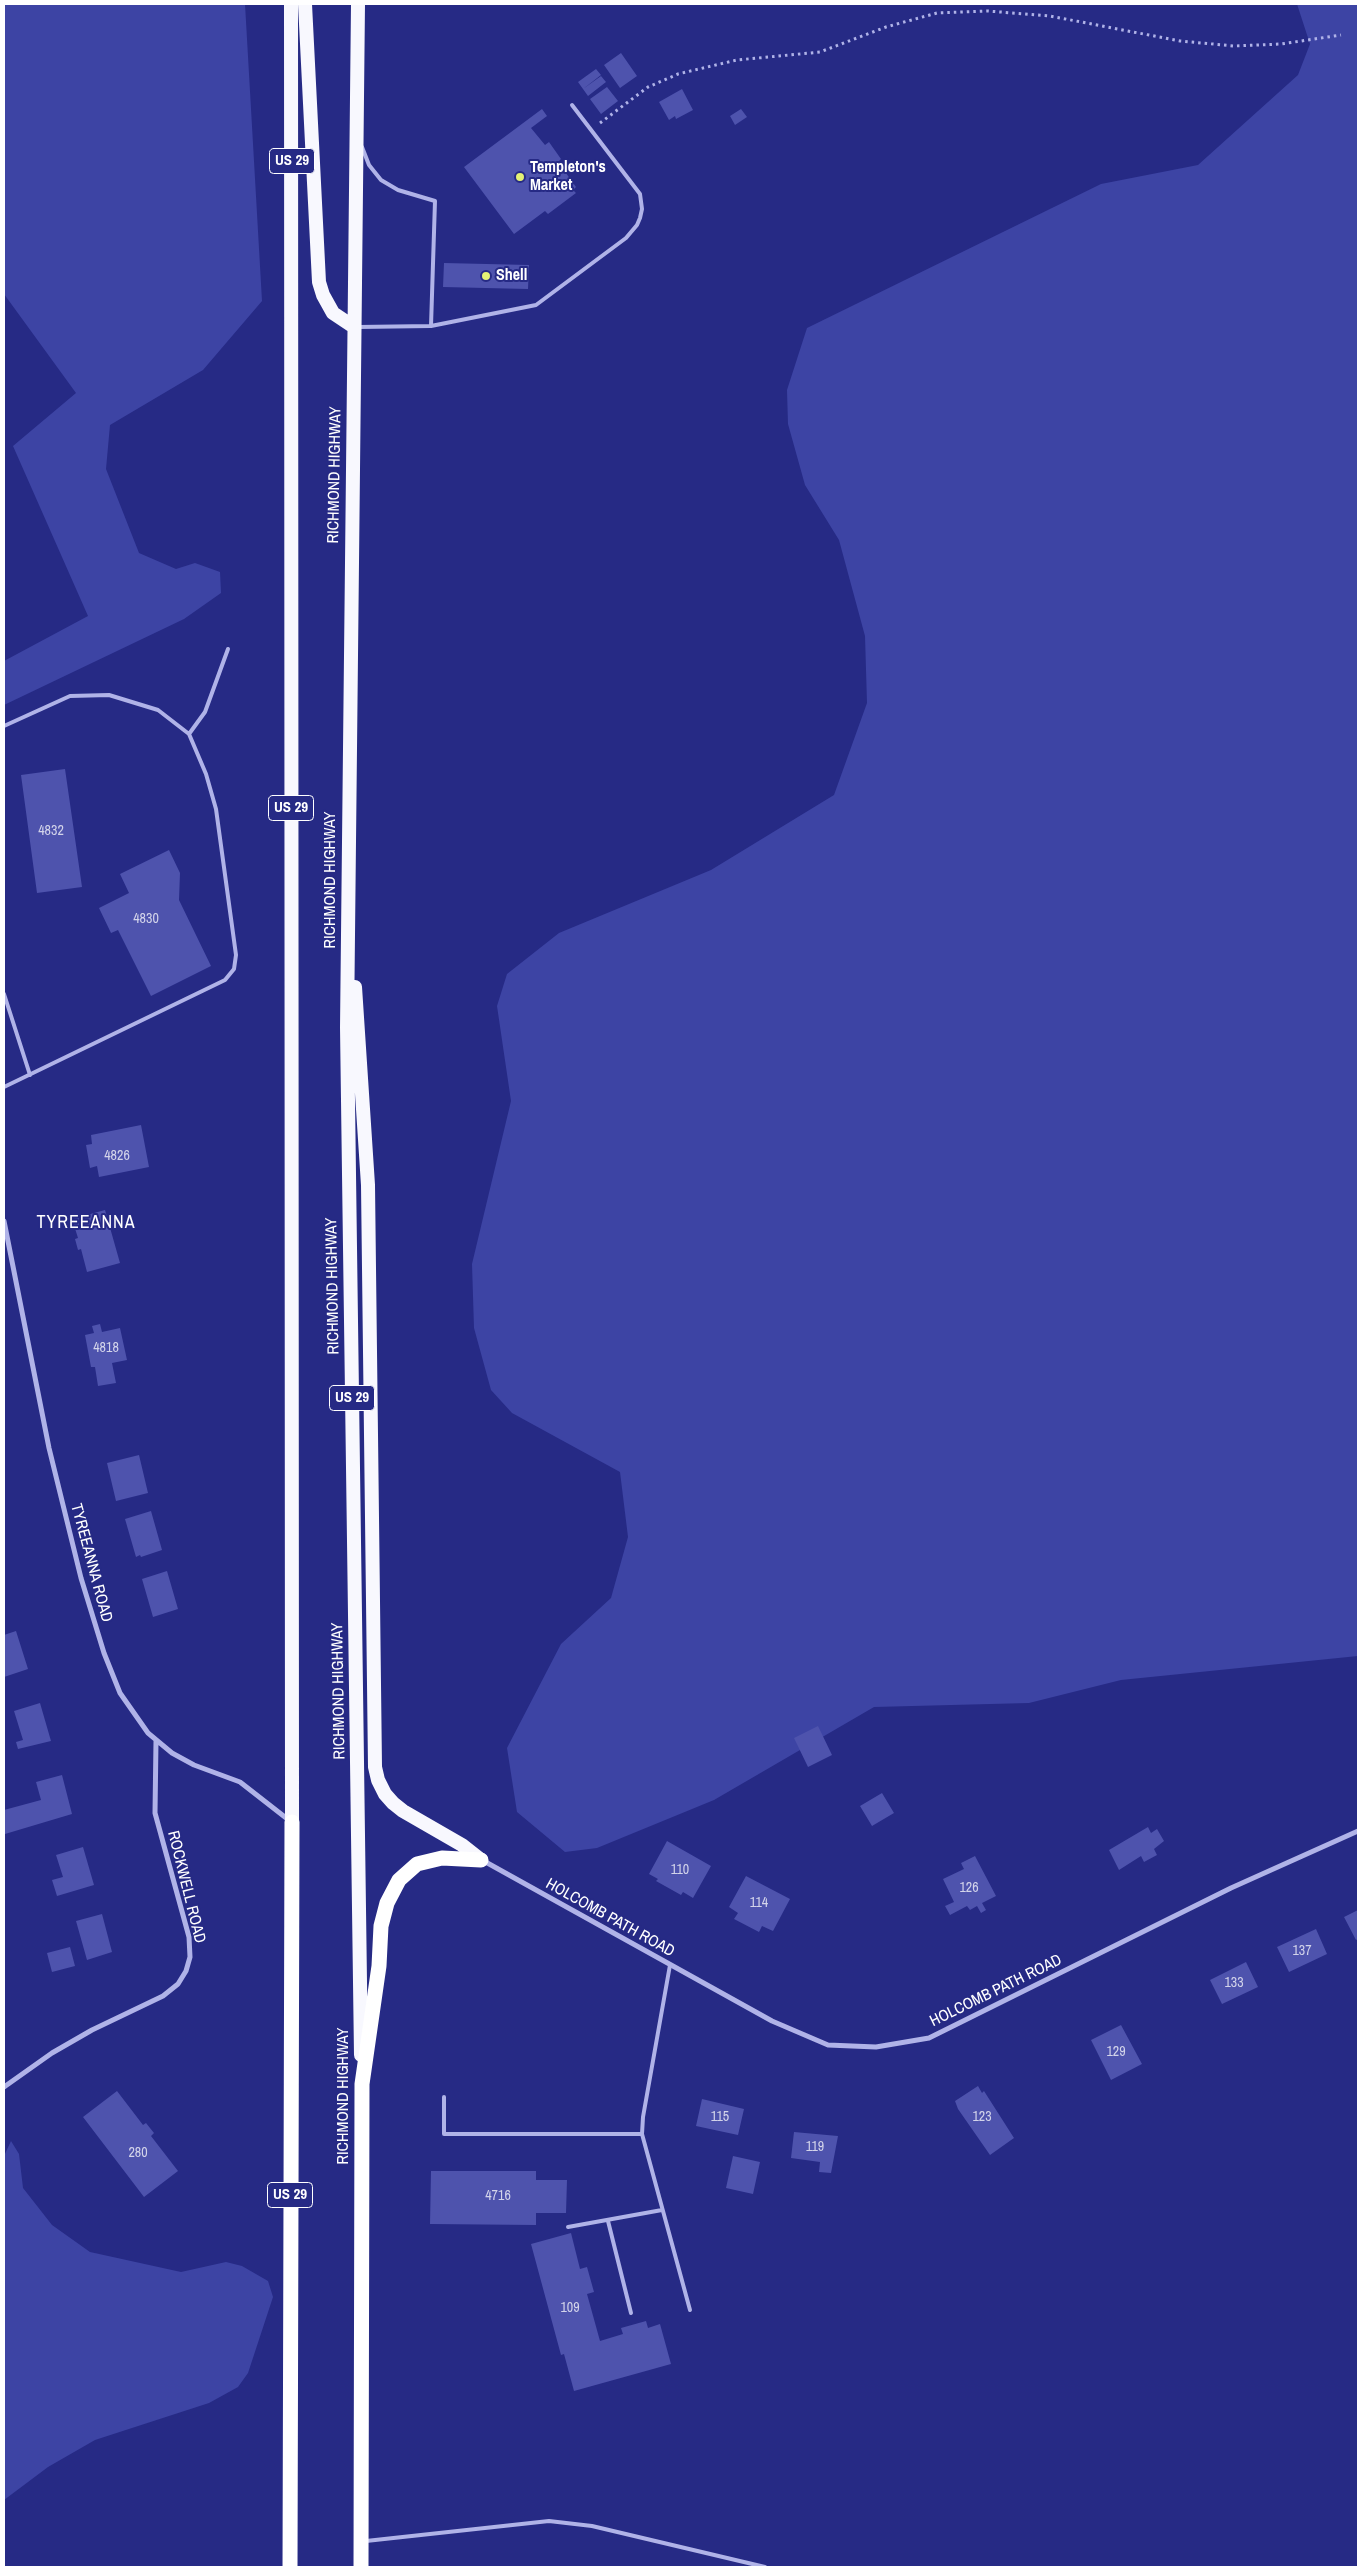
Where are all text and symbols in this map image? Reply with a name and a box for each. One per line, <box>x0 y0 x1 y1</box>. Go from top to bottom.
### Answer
road number: US 29 <box>270 148 314 174</box>
place label: Templeton's Market <box>530 158 606 196</box>
marker: Templeton's Market <box>514 171 526 183</box>
place label: Shell <box>496 266 527 286</box>
marker: Shell <box>480 270 492 282</box>
street label: RICHMOND HIGHWAY <box>324 406 346 544</box>
road number: US 29 <box>268 796 314 820</box>
street label: RICHMOND HIGHWAY <box>321 811 341 949</box>
house number: 4832 <box>38 823 64 839</box>
house number: 4830 <box>133 911 159 927</box>
house number: 4826 <box>104 1148 130 1164</box>
district label: TYREEANNA <box>35 1212 137 1234</box>
street label: RICHMOND HIGHWAY <box>322 1217 344 1355</box>
house number: 4818 <box>93 1340 119 1356</box>
road number: US 29 <box>330 1386 374 1410</box>
street label: TYREEANNA ROAD <box>66 1502 116 1624</box>
street label: RICHMOND HIGHWAY <box>328 1622 350 1760</box>
street label: ROCKWELL ROAD <box>163 1829 209 1945</box>
house number: 110 <box>671 1862 689 1878</box>
street label: HOLCOMB PATH ROAD <box>542 1875 678 1961</box>
house number: 126 <box>959 1880 979 1896</box>
house number: 114 <box>750 1895 768 1911</box>
house number: 137 <box>1292 1943 1312 1959</box>
street label: HOLCOMB PATH ROAD <box>927 1951 1065 2031</box>
house number: 133 <box>1224 1975 1244 1991</box>
street label: RICHMOND HIGHWAY <box>334 2027 354 2165</box>
house number: 129 <box>1106 2044 1126 2060</box>
house number: 115 <box>711 2109 729 2125</box>
house number: 123 <box>972 2109 992 2125</box>
house number: 119 <box>806 2139 824 2155</box>
house number: 280 <box>128 2145 148 2161</box>
road number: US 29 <box>268 2182 312 2208</box>
house number: 4716 <box>485 2188 511 2204</box>
house number: 109 <box>560 2300 580 2316</box>

